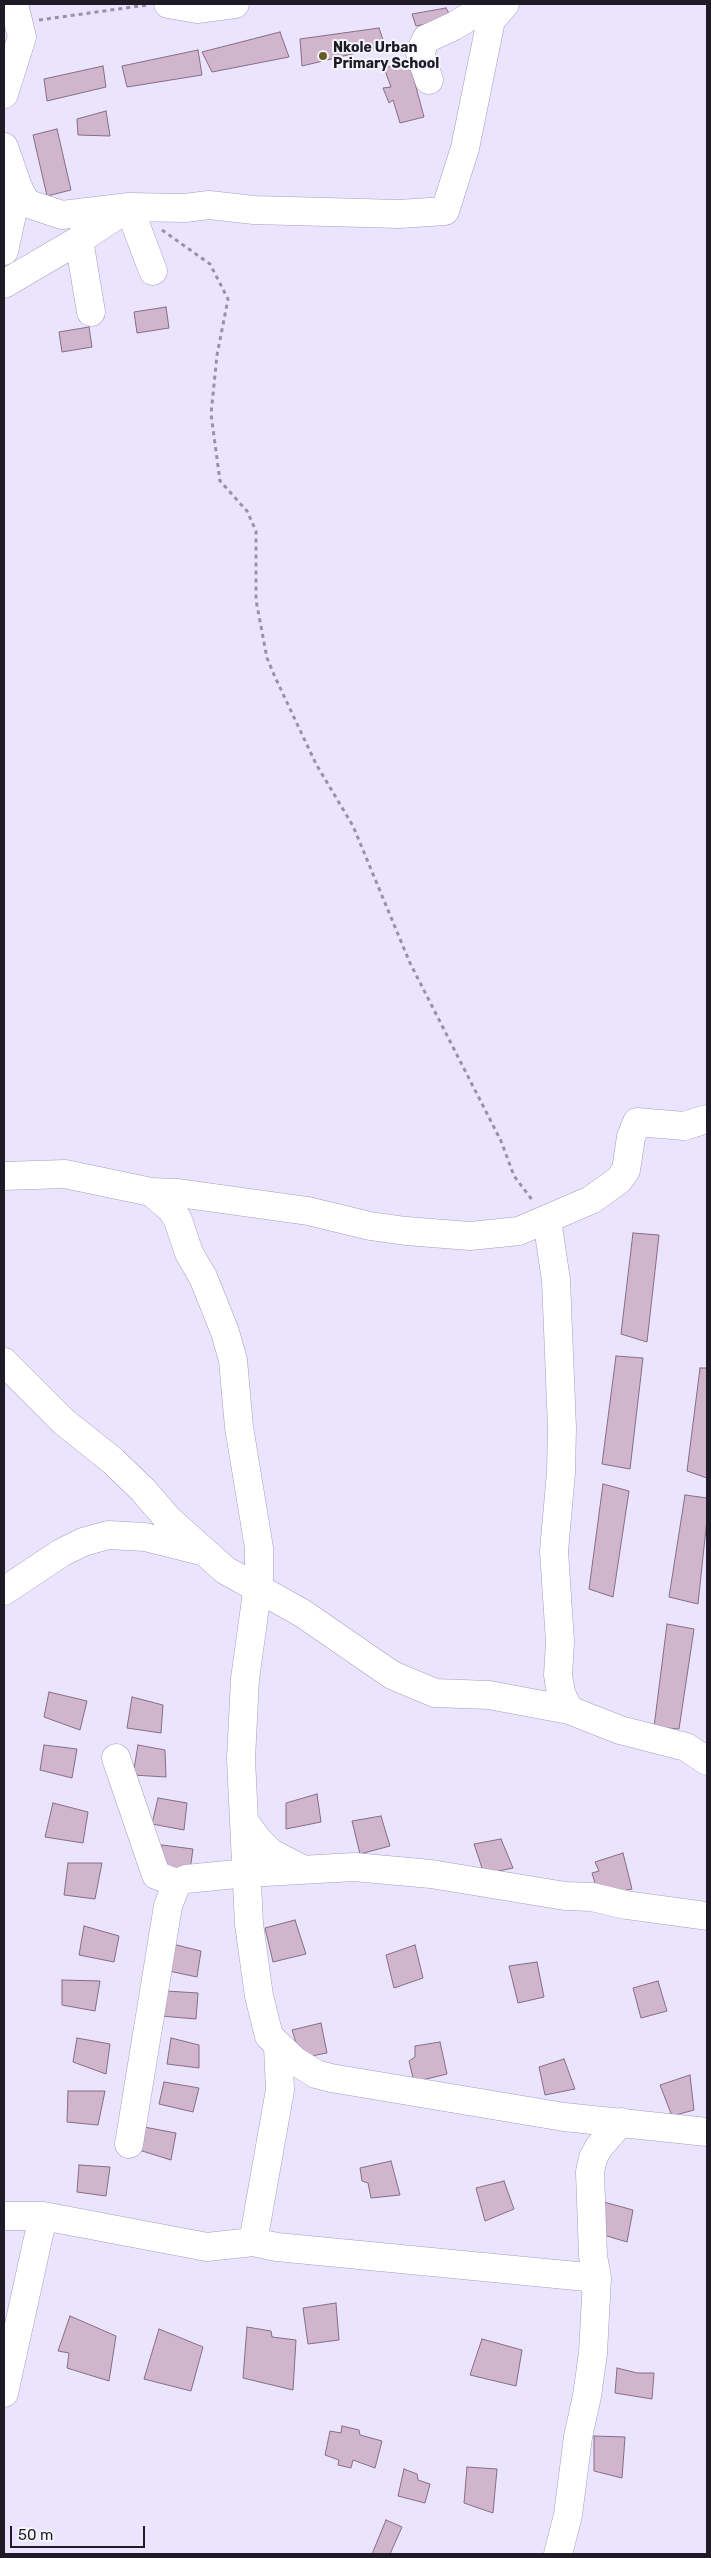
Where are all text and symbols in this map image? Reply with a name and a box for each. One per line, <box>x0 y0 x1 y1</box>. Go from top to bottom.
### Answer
place label: Nkole Urban Primary School <box>333 40 439 72</box>
marker: Nkole Urban Primary School <box>317 50 329 62</box>
scale bar <box>12 2516 148 2548</box>
text: 50 m <box>18 2526 53 2544</box>

